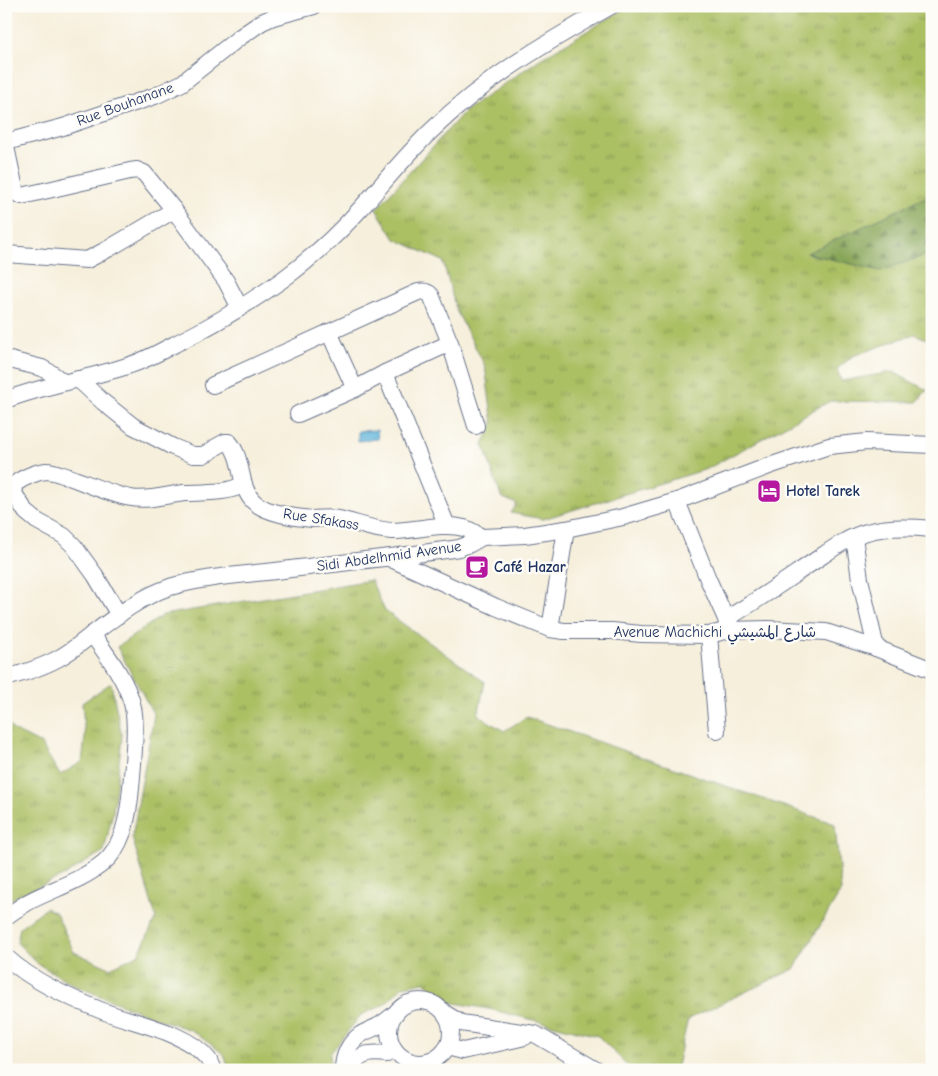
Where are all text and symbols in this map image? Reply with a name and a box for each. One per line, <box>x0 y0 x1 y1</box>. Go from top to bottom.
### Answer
street label: Rue Bouhanane <box>74 78 176 130</box>
hotel icon: Hotel Tarek <box>756 478 782 504</box>
place label: Hotel Tarek <box>786 482 860 500</box>
street label: Rue Sfakass <box>282 504 360 534</box>
street label: Sidi Abdelhmid Avenue <box>315 537 463 575</box>
cafe icon: Café Hazar <box>464 554 490 580</box>
place label: Café Hazar <box>494 558 566 576</box>
street label: Avenue Machichi شارع المشيشي <box>614 623 816 645</box>

